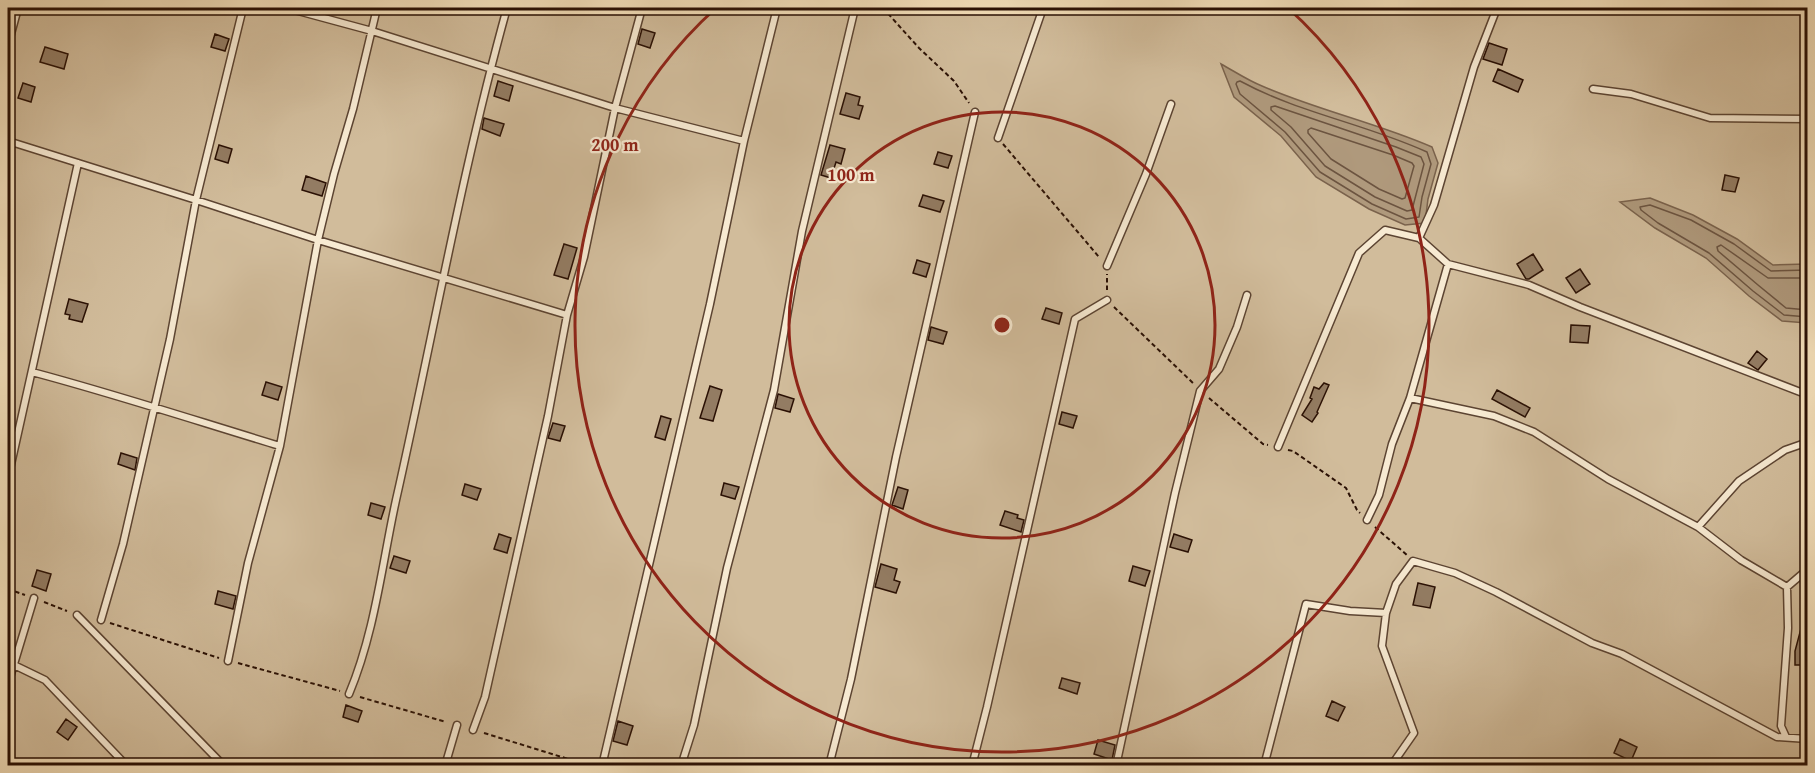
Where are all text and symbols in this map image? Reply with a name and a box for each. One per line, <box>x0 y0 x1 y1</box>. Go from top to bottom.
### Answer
text: 200 m <box>591 131 639 158</box>
text: 100 m <box>827 161 875 188</box>
centre of rings <box>992 315 1012 335</box>

